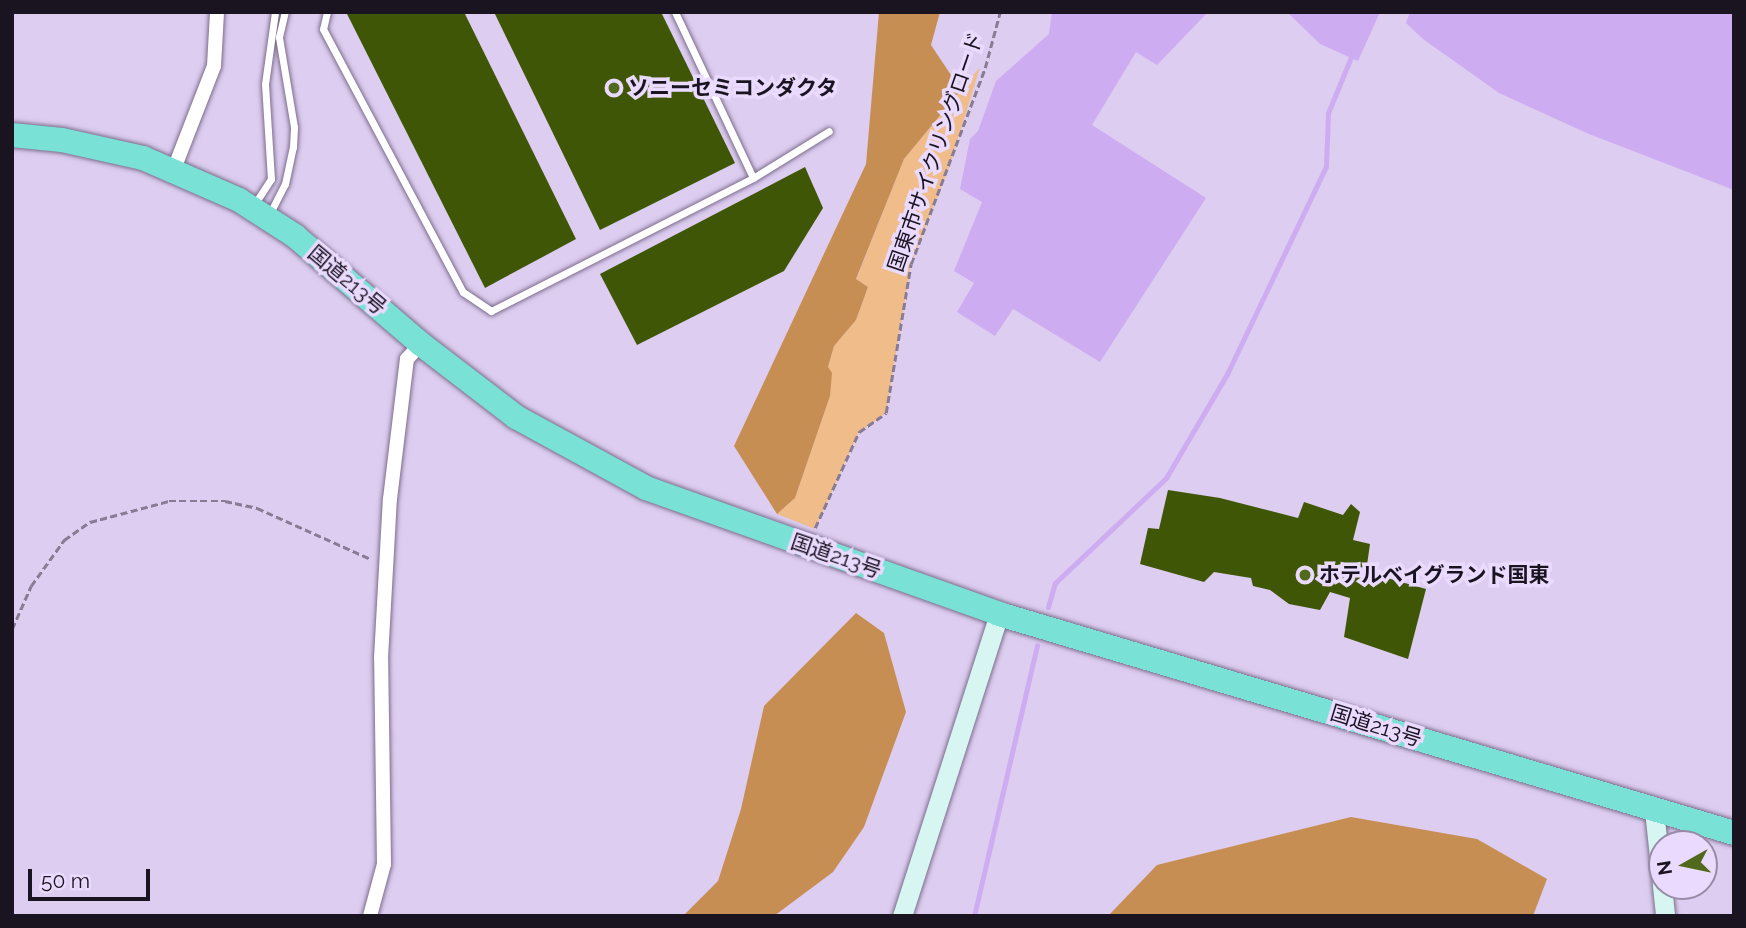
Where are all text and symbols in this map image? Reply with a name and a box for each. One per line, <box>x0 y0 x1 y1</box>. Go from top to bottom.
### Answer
street label: 国東市サイクリングロード <box>883 29 989 275</box>
place label: ソニーセミコンダクタ <box>628 75 838 101</box>
marker: ソニーセミコンダクタ <box>606 80 622 96</box>
street label: 国道213号 <box>303 240 391 320</box>
street label: 国道213号 <box>787 529 885 583</box>
place label: ホテルベイグランド国東 <box>1319 562 1550 588</box>
marker: ホテルベイグランド国東 <box>1297 567 1313 583</box>
street label: 国道213号 <box>1327 700 1425 752</box>
north arrow <box>1648 830 1718 900</box>
scale bar <box>32 855 154 899</box>
text: N <box>1652 859 1676 877</box>
text: 50 m <box>41 868 90 893</box>

